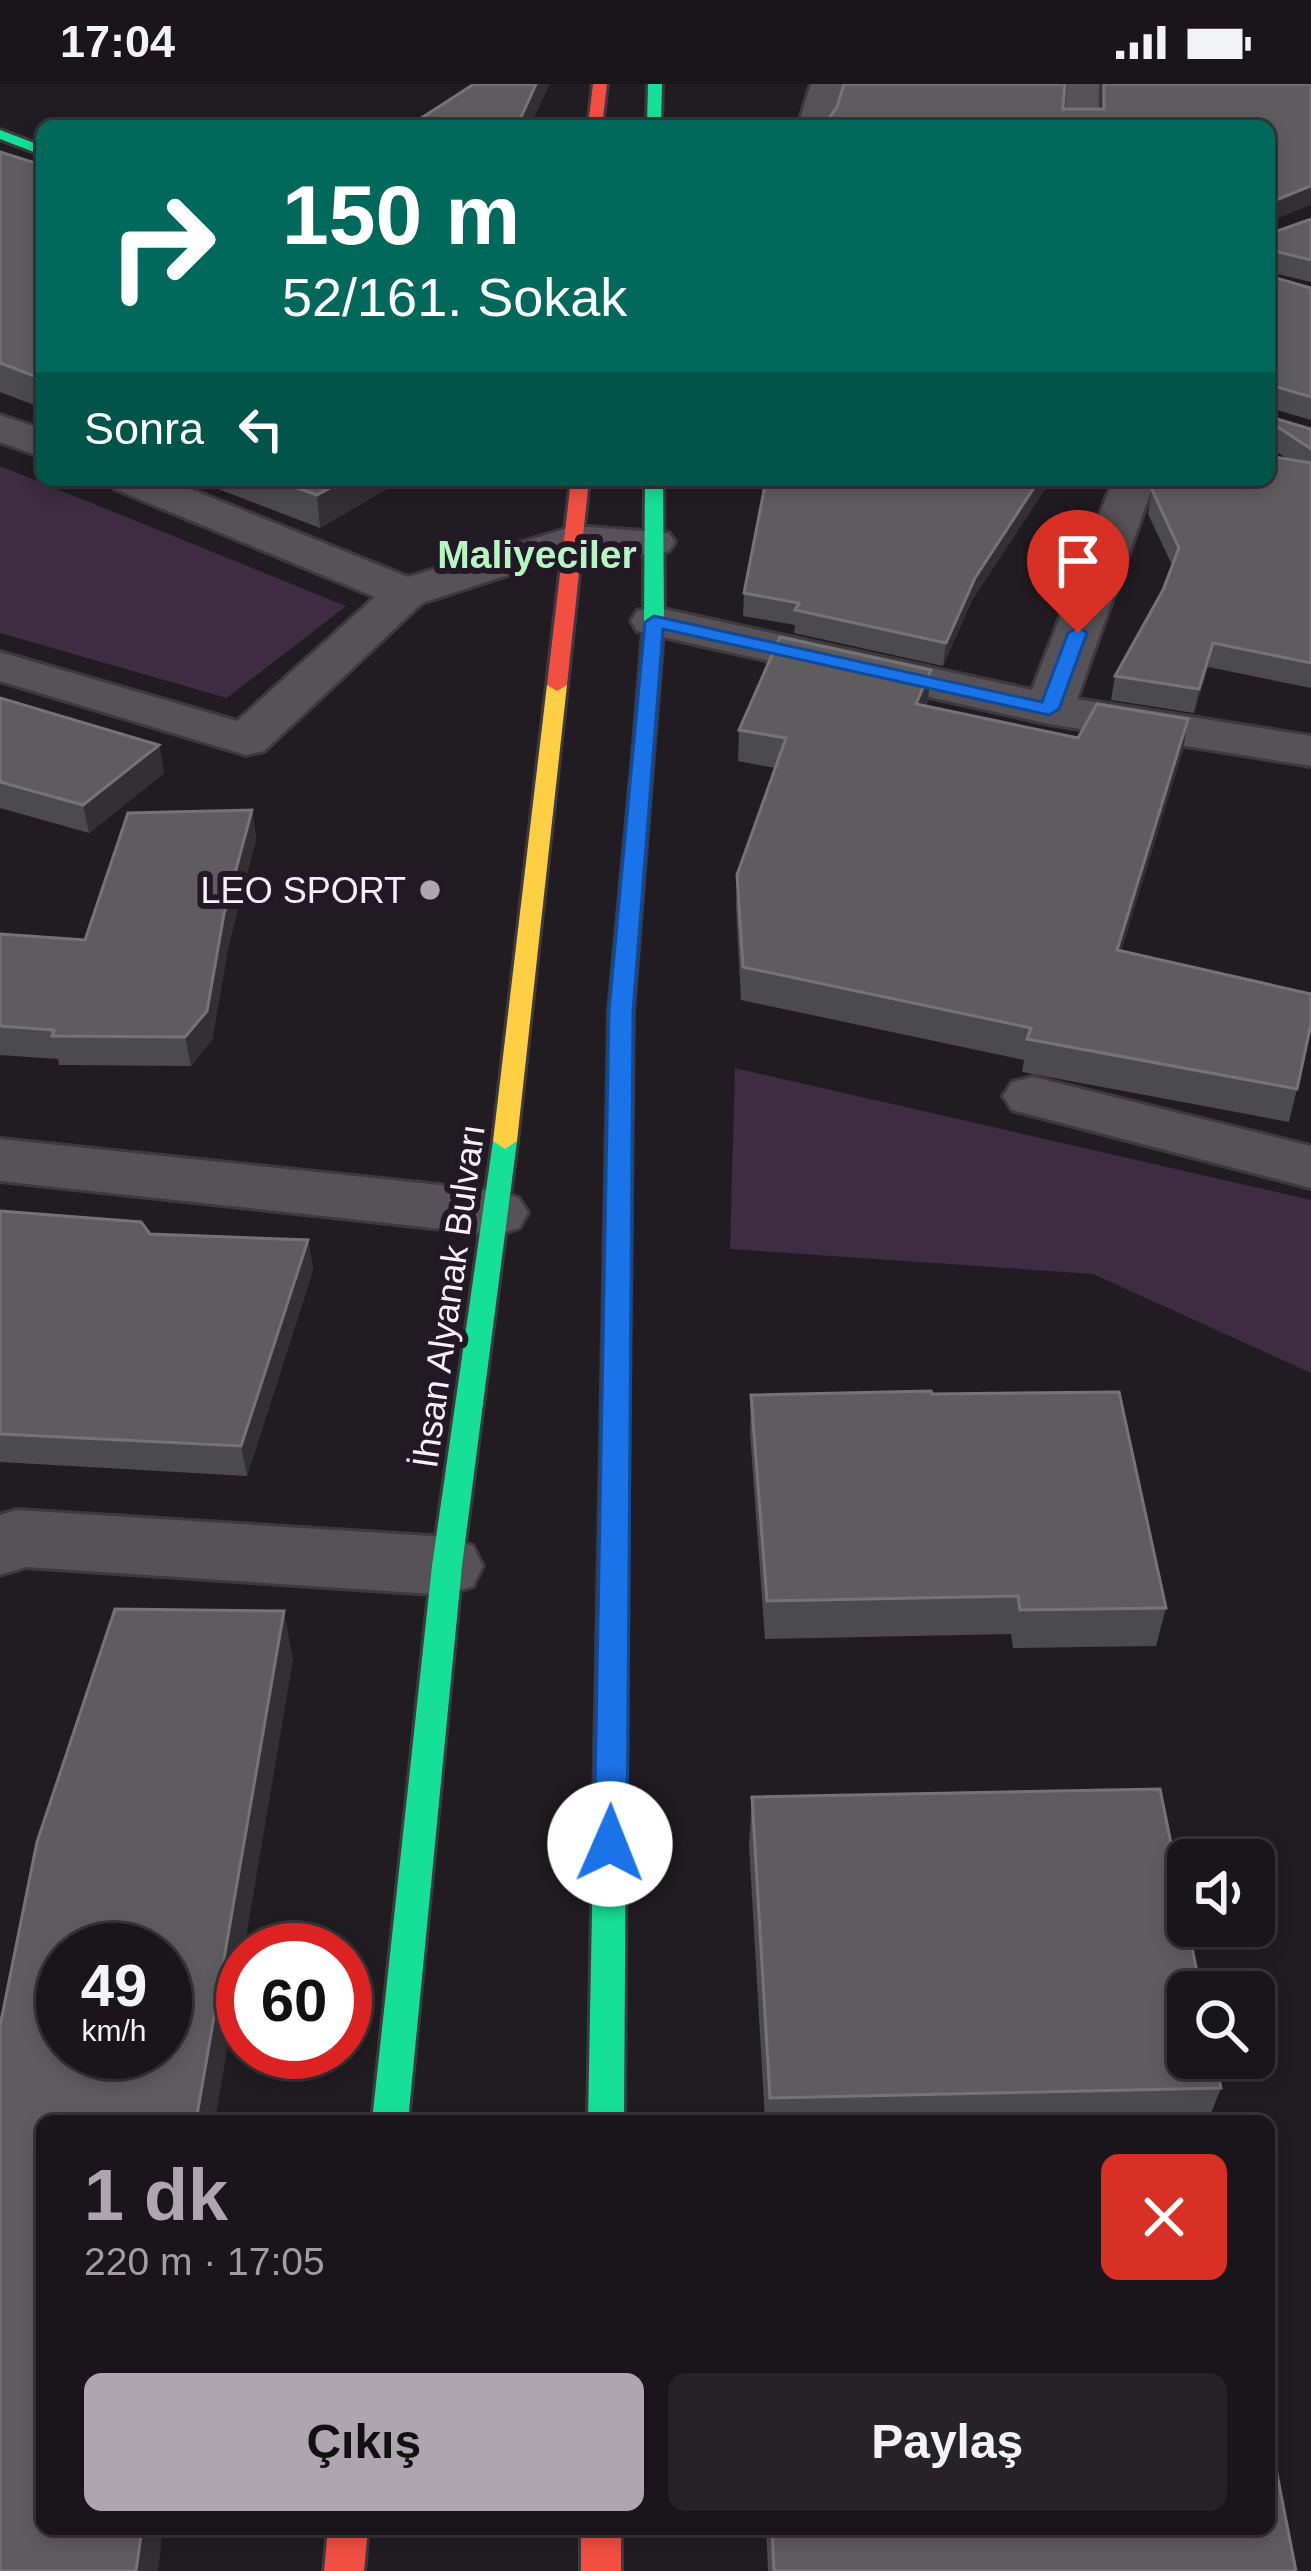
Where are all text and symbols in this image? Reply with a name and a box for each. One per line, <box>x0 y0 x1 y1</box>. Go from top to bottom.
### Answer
text: 17:04 <box>60 16 175 67</box>
icon: right <box>84 168 240 324</box>
text: 150 m <box>282 168 520 262</box>
text: 52/161. Sokak <box>282 267 627 327</box>
icon: left <box>228 396 294 462</box>
text: Sonra <box>84 403 204 454</box>
pin <box>1027 510 1129 633</box>
icon: arrive <box>1045 528 1111 594</box>
district label: Maliyeciler <box>437 533 637 576</box>
place label: LEO SPORT <box>201 870 406 911</box>
marker: LEO SPORT <box>417 877 443 903</box>
street label: İhsan Alyanak Bulvarı <box>404 1122 493 1470</box>
position arrow <box>547 1781 673 1907</box>
map controls <box>1167 1839 1275 2079</box>
button: sound <box>1167 1839 1275 1947</box>
speed limit sign: 60 <box>216 1923 372 2079</box>
text: 49 <box>81 1952 147 2019</box>
button: search <box>1167 1971 1275 2079</box>
text: km/h <box>81 2014 147 2047</box>
button: close <box>1101 2154 1227 2280</box>
text: 1 dk <box>84 2155 228 2235</box>
text: 220 m · 17:05 <box>84 2240 325 2283</box>
button: Çıkış <box>84 2373 644 2511</box>
button: Paylaş <box>668 2373 1227 2511</box>

